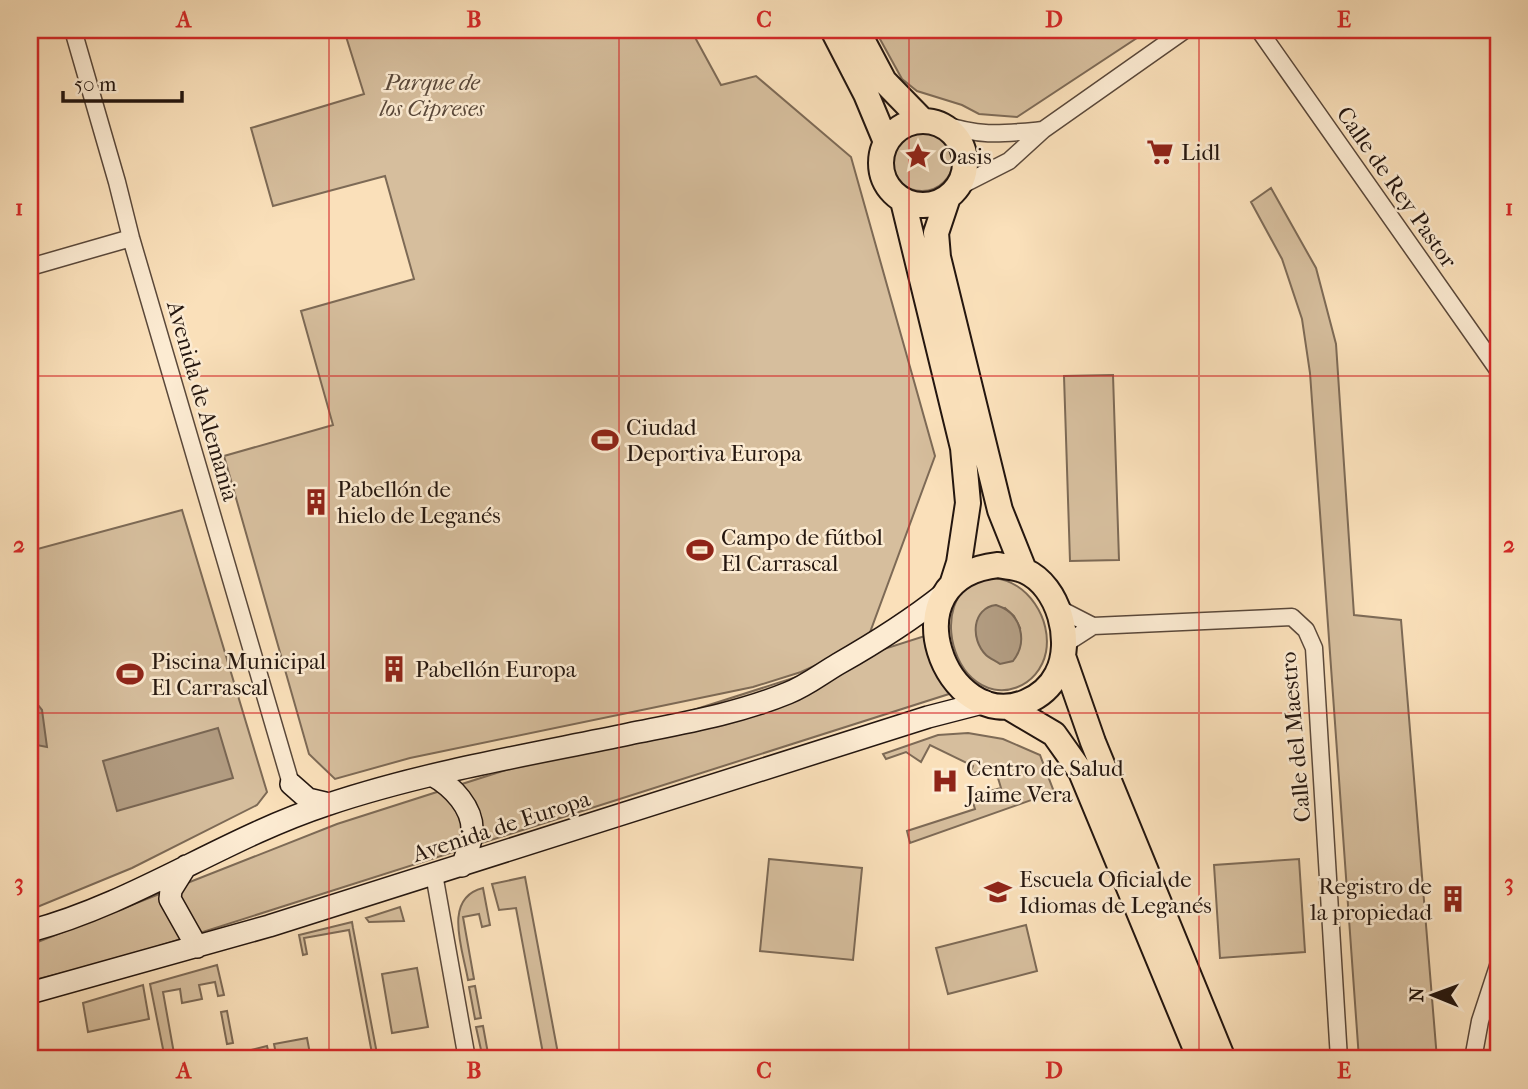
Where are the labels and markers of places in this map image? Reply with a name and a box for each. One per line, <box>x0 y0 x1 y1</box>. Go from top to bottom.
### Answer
supermarket icon: Lidl <box>1145 137 1175 167</box>
place label: Lidl <box>1181 139 1221 166</box>
place icon: Oasis <box>903 141 933 171</box>
place label: Oasis <box>939 143 992 170</box>
place label: Ciudad Deportiva Europa <box>626 414 802 467</box>
sports icon: Ciudad Deportiva Europa <box>590 425 620 455</box>
place label: Pabellón de hielo de Leganés <box>337 476 501 529</box>
building icon: Pabellón de hielo de Leganés <box>301 487 331 517</box>
place label: Campo de fútbol El Carrascal <box>721 524 884 577</box>
sports icon: Campo de fútbol El Carrascal <box>685 535 715 565</box>
place label: Piscina Municipal El Carrascal <box>151 648 327 701</box>
building icon: Pabellón Europa <box>379 654 409 684</box>
place label: Pabellón Europa <box>415 656 577 683</box>
sports icon: Piscina Municipal El Carrascal <box>115 659 145 689</box>
place label: Centro de Salud Jaime Vera <box>964 755 1124 808</box>
hospital icon: Centro de Salud Jaime Vera <box>930 766 960 796</box>
place label: Escuela Oficial de Idiomas de Leganés <box>1019 866 1212 919</box>
place label: Registro de la propiedad <box>1309 873 1432 926</box>
school or university icon: Escuela Oficial de Idiomas de Leganés <box>983 877 1013 907</box>
building icon: Registro de la propiedad <box>1438 884 1468 914</box>

